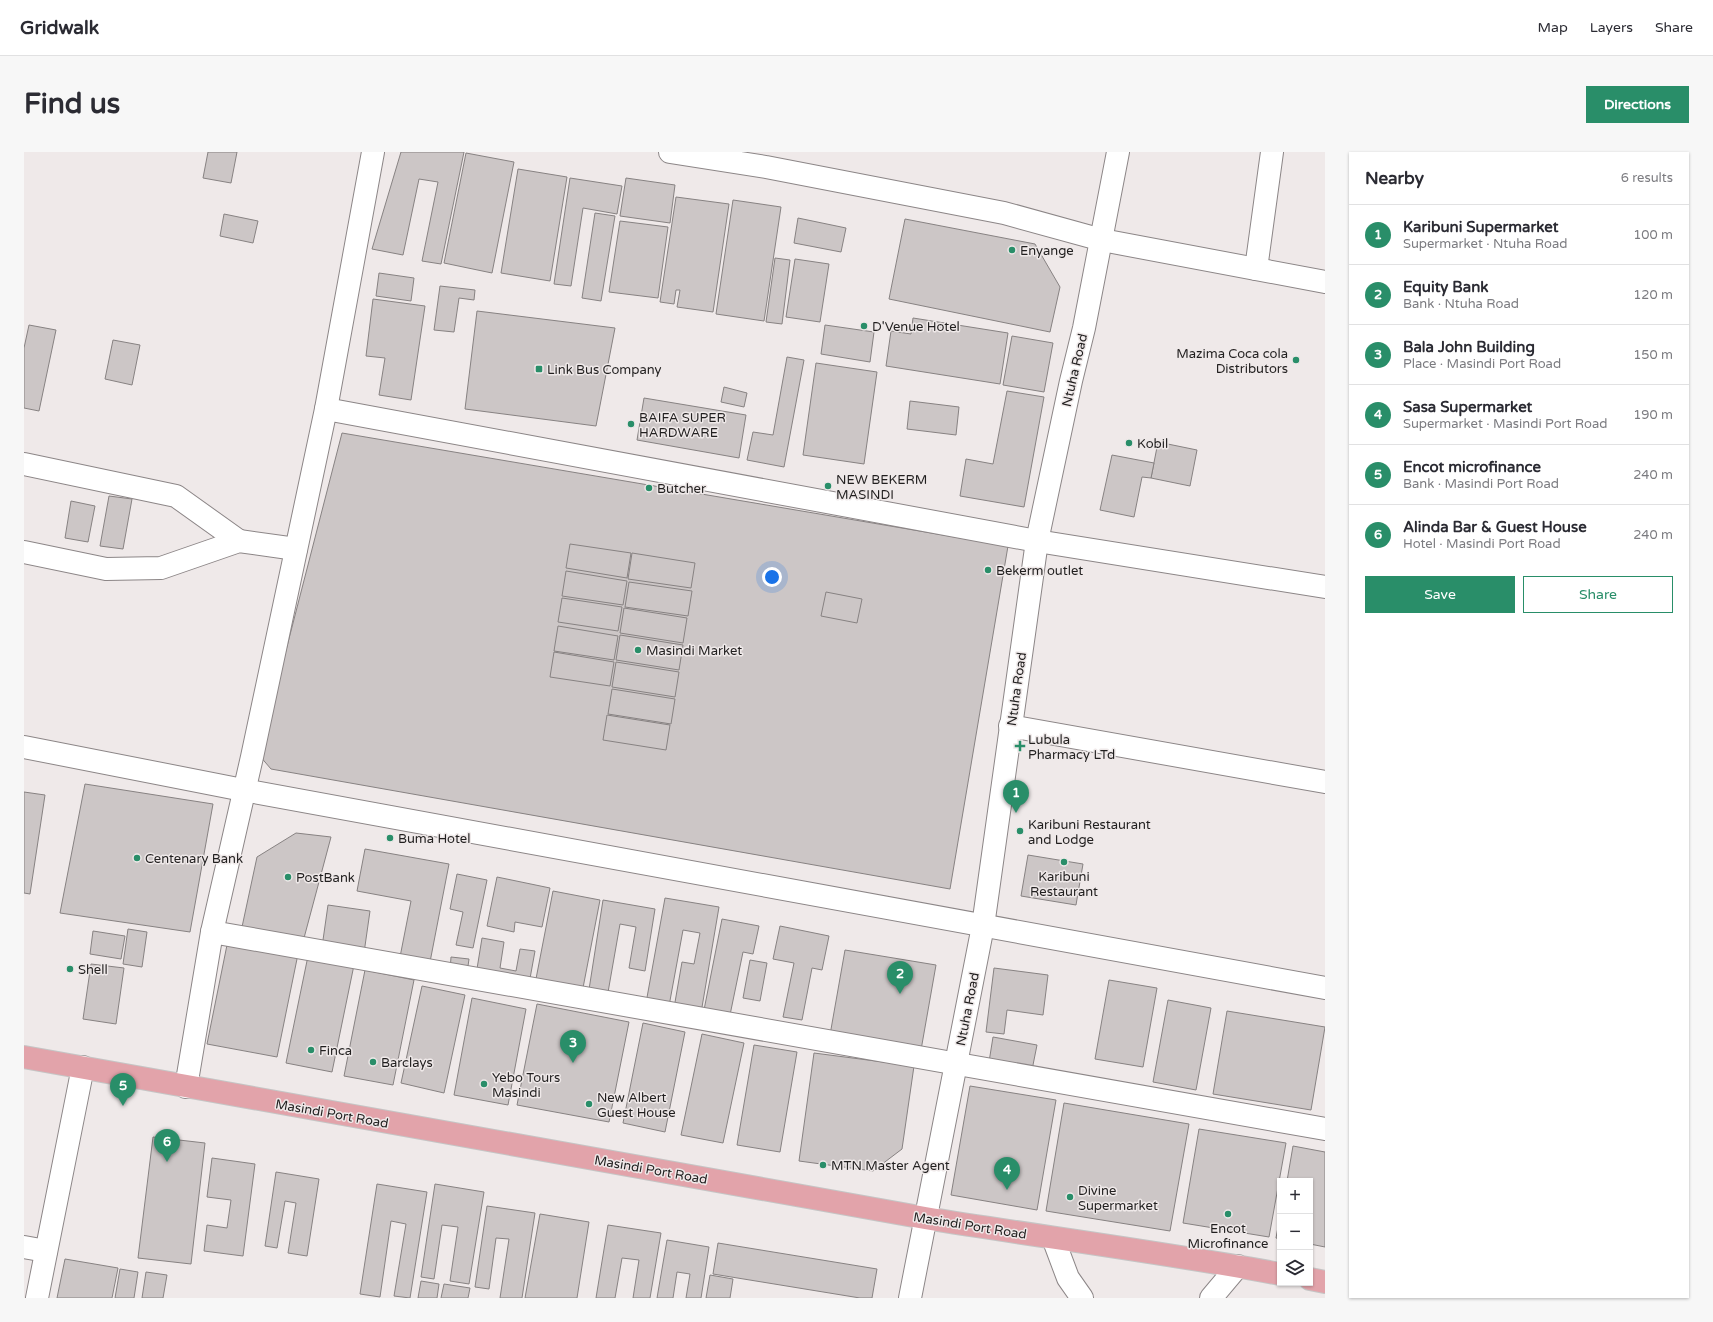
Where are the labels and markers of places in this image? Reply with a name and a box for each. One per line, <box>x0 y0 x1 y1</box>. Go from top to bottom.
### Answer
place label: Enyange <box>1020 243 1074 259</box>
marker: Enyange <box>1007 245 1017 255</box>
place label: D'Venue Hotel <box>872 319 960 335</box>
marker: D'Venue Hotel <box>859 321 869 331</box>
place label: Mazima Coca cola Distributors <box>1176 346 1288 377</box>
marker: Mazima Coca cola Distributors <box>1291 355 1301 365</box>
place label: Link Bus Company <box>547 362 662 378</box>
marker: Link Bus Company <box>534 364 544 374</box>
place label: BAIFA SUPER HARDWARE <box>639 410 726 441</box>
marker: BAIFA SUPER HARDWARE <box>626 419 636 429</box>
place label: Kobil <box>1137 436 1168 452</box>
marker: Kobil <box>1124 438 1134 448</box>
place label: NEW BEKERM MASINDI <box>836 472 927 503</box>
place label: Butcher <box>657 481 706 497</box>
marker: NEW BEKERM MASINDI <box>823 481 833 491</box>
marker: Butcher <box>644 483 654 493</box>
place label: Bekerm outlet <box>996 563 1083 579</box>
marker: Bekerm outlet <box>983 565 993 575</box>
place label: Masindi Market <box>646 643 742 659</box>
marker: Masindi Market <box>633 645 643 655</box>
place label: Lubula Pharmacy LTd <box>1028 732 1115 763</box>
marker: Lubula Pharmacy LTd <box>1015 741 1025 751</box>
pin: 1 <box>1003 780 1029 813</box>
place label: Karibuni Restaurant and Lodge <box>1028 817 1151 848</box>
marker: Karibuni Restaurant and Lodge <box>1015 826 1025 836</box>
place label: Buma Hotel <box>398 831 470 847</box>
marker: Buma Hotel <box>385 833 395 843</box>
place label: Centenary Bank <box>145 851 243 867</box>
marker: Centenary Bank <box>132 853 142 863</box>
marker: Karibuni Restaurant <box>1059 857 1069 867</box>
place label: Karibuni Restaurant <box>1030 869 1098 900</box>
place label: PostBank <box>296 870 355 886</box>
marker: PostBank <box>283 872 293 882</box>
pin: 2 <box>887 961 913 994</box>
place label: Shell <box>78 962 108 978</box>
marker: Shell <box>65 964 75 974</box>
pin: 3 <box>560 1030 586 1063</box>
place label: Finca <box>319 1043 352 1059</box>
marker: Finca <box>306 1045 316 1055</box>
place label: Barclays <box>381 1055 433 1071</box>
marker: Barclays <box>368 1057 378 1067</box>
place label: Yebo Tours Masindi <box>492 1070 560 1101</box>
pin: 5 <box>110 1073 136 1106</box>
marker: Yebo Tours Masindi <box>479 1079 489 1089</box>
place label: New Albert Guest House <box>597 1090 676 1121</box>
marker: New Albert Guest House <box>584 1099 594 1109</box>
pin: 6 <box>154 1129 180 1162</box>
pin: 4 <box>994 1157 1020 1190</box>
place label: MTN Master Agent <box>831 1158 950 1174</box>
marker: MTN Master Agent <box>818 1160 828 1170</box>
place label: Divine Supermarket <box>1078 1183 1158 1214</box>
marker: Divine Supermarket <box>1065 1192 1075 1202</box>
marker: Encot Microfinance <box>1223 1209 1233 1219</box>
place label: Encot Microfinance <box>1188 1221 1268 1252</box>

